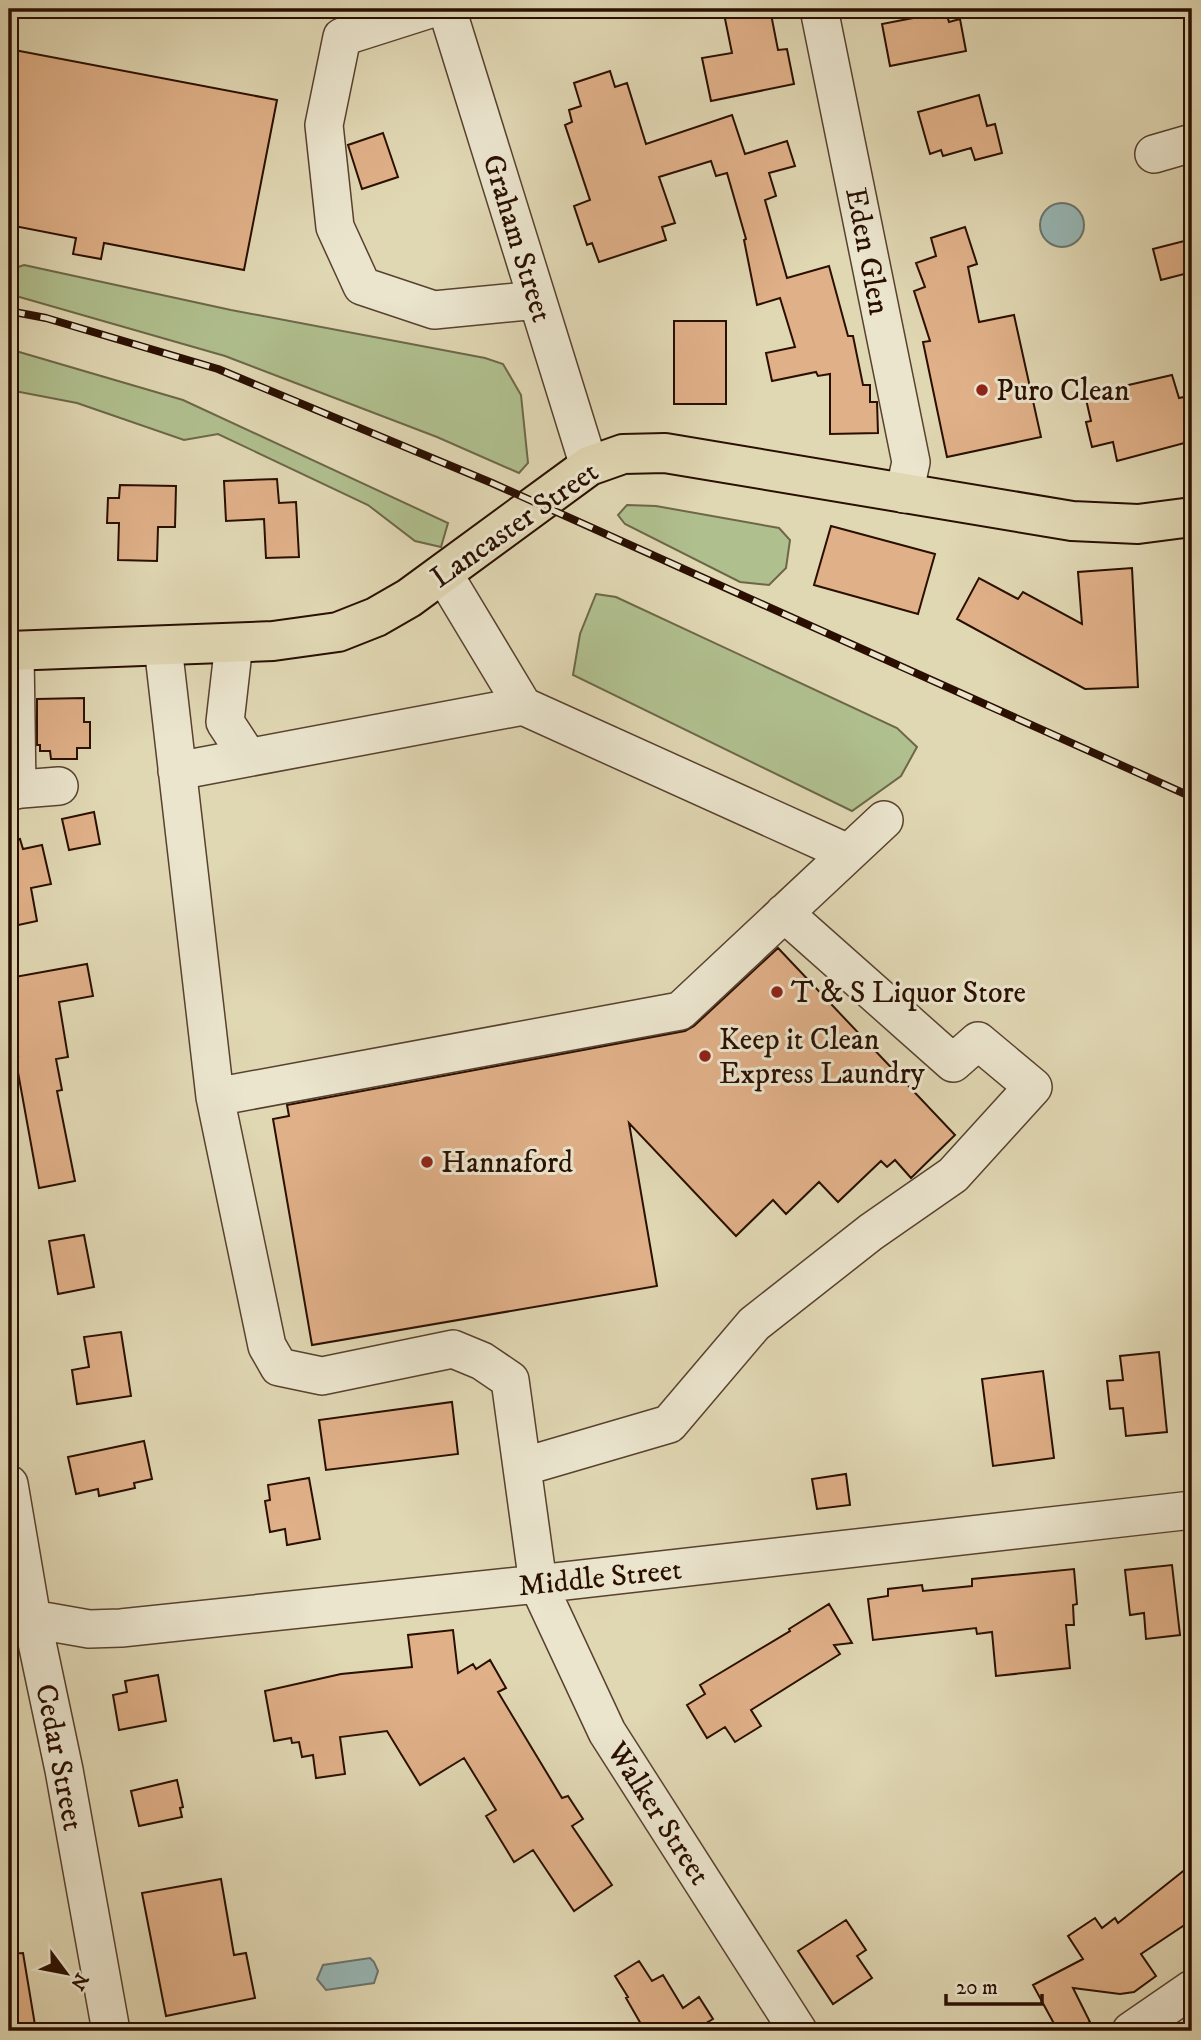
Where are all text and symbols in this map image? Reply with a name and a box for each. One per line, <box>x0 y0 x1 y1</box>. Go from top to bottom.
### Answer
street label: Graham Street <box>474 150 560 327</box>
street label: Eden Glen <box>836 185 897 318</box>
place label: Puro Clean <box>996 373 1130 410</box>
marker: Puro Clean <box>974 382 990 398</box>
street label: Lancaster Street <box>424 454 606 597</box>
place label: T & S Liquor Store <box>791 975 1026 1012</box>
marker: T & S Liquor Store <box>769 984 785 1000</box>
place label: Keep it Clean Express Laundry <box>719 1022 926 1093</box>
marker: Keep it Clean Express Laundry <box>697 1048 713 1064</box>
place label: Hannaford <box>441 1145 573 1182</box>
marker: Hannaford <box>419 1154 435 1170</box>
street label: Middle Street <box>517 1552 684 1605</box>
street label: Cedar Street <box>26 1681 91 1834</box>
street label: Walker Street <box>597 1735 718 1892</box>
north arrow <box>32 1938 102 2008</box>
scale bar <box>946 1963 1042 2007</box>
text: N <box>65 1969 93 1994</box>
text: 20 m <box>956 1975 998 2001</box>

